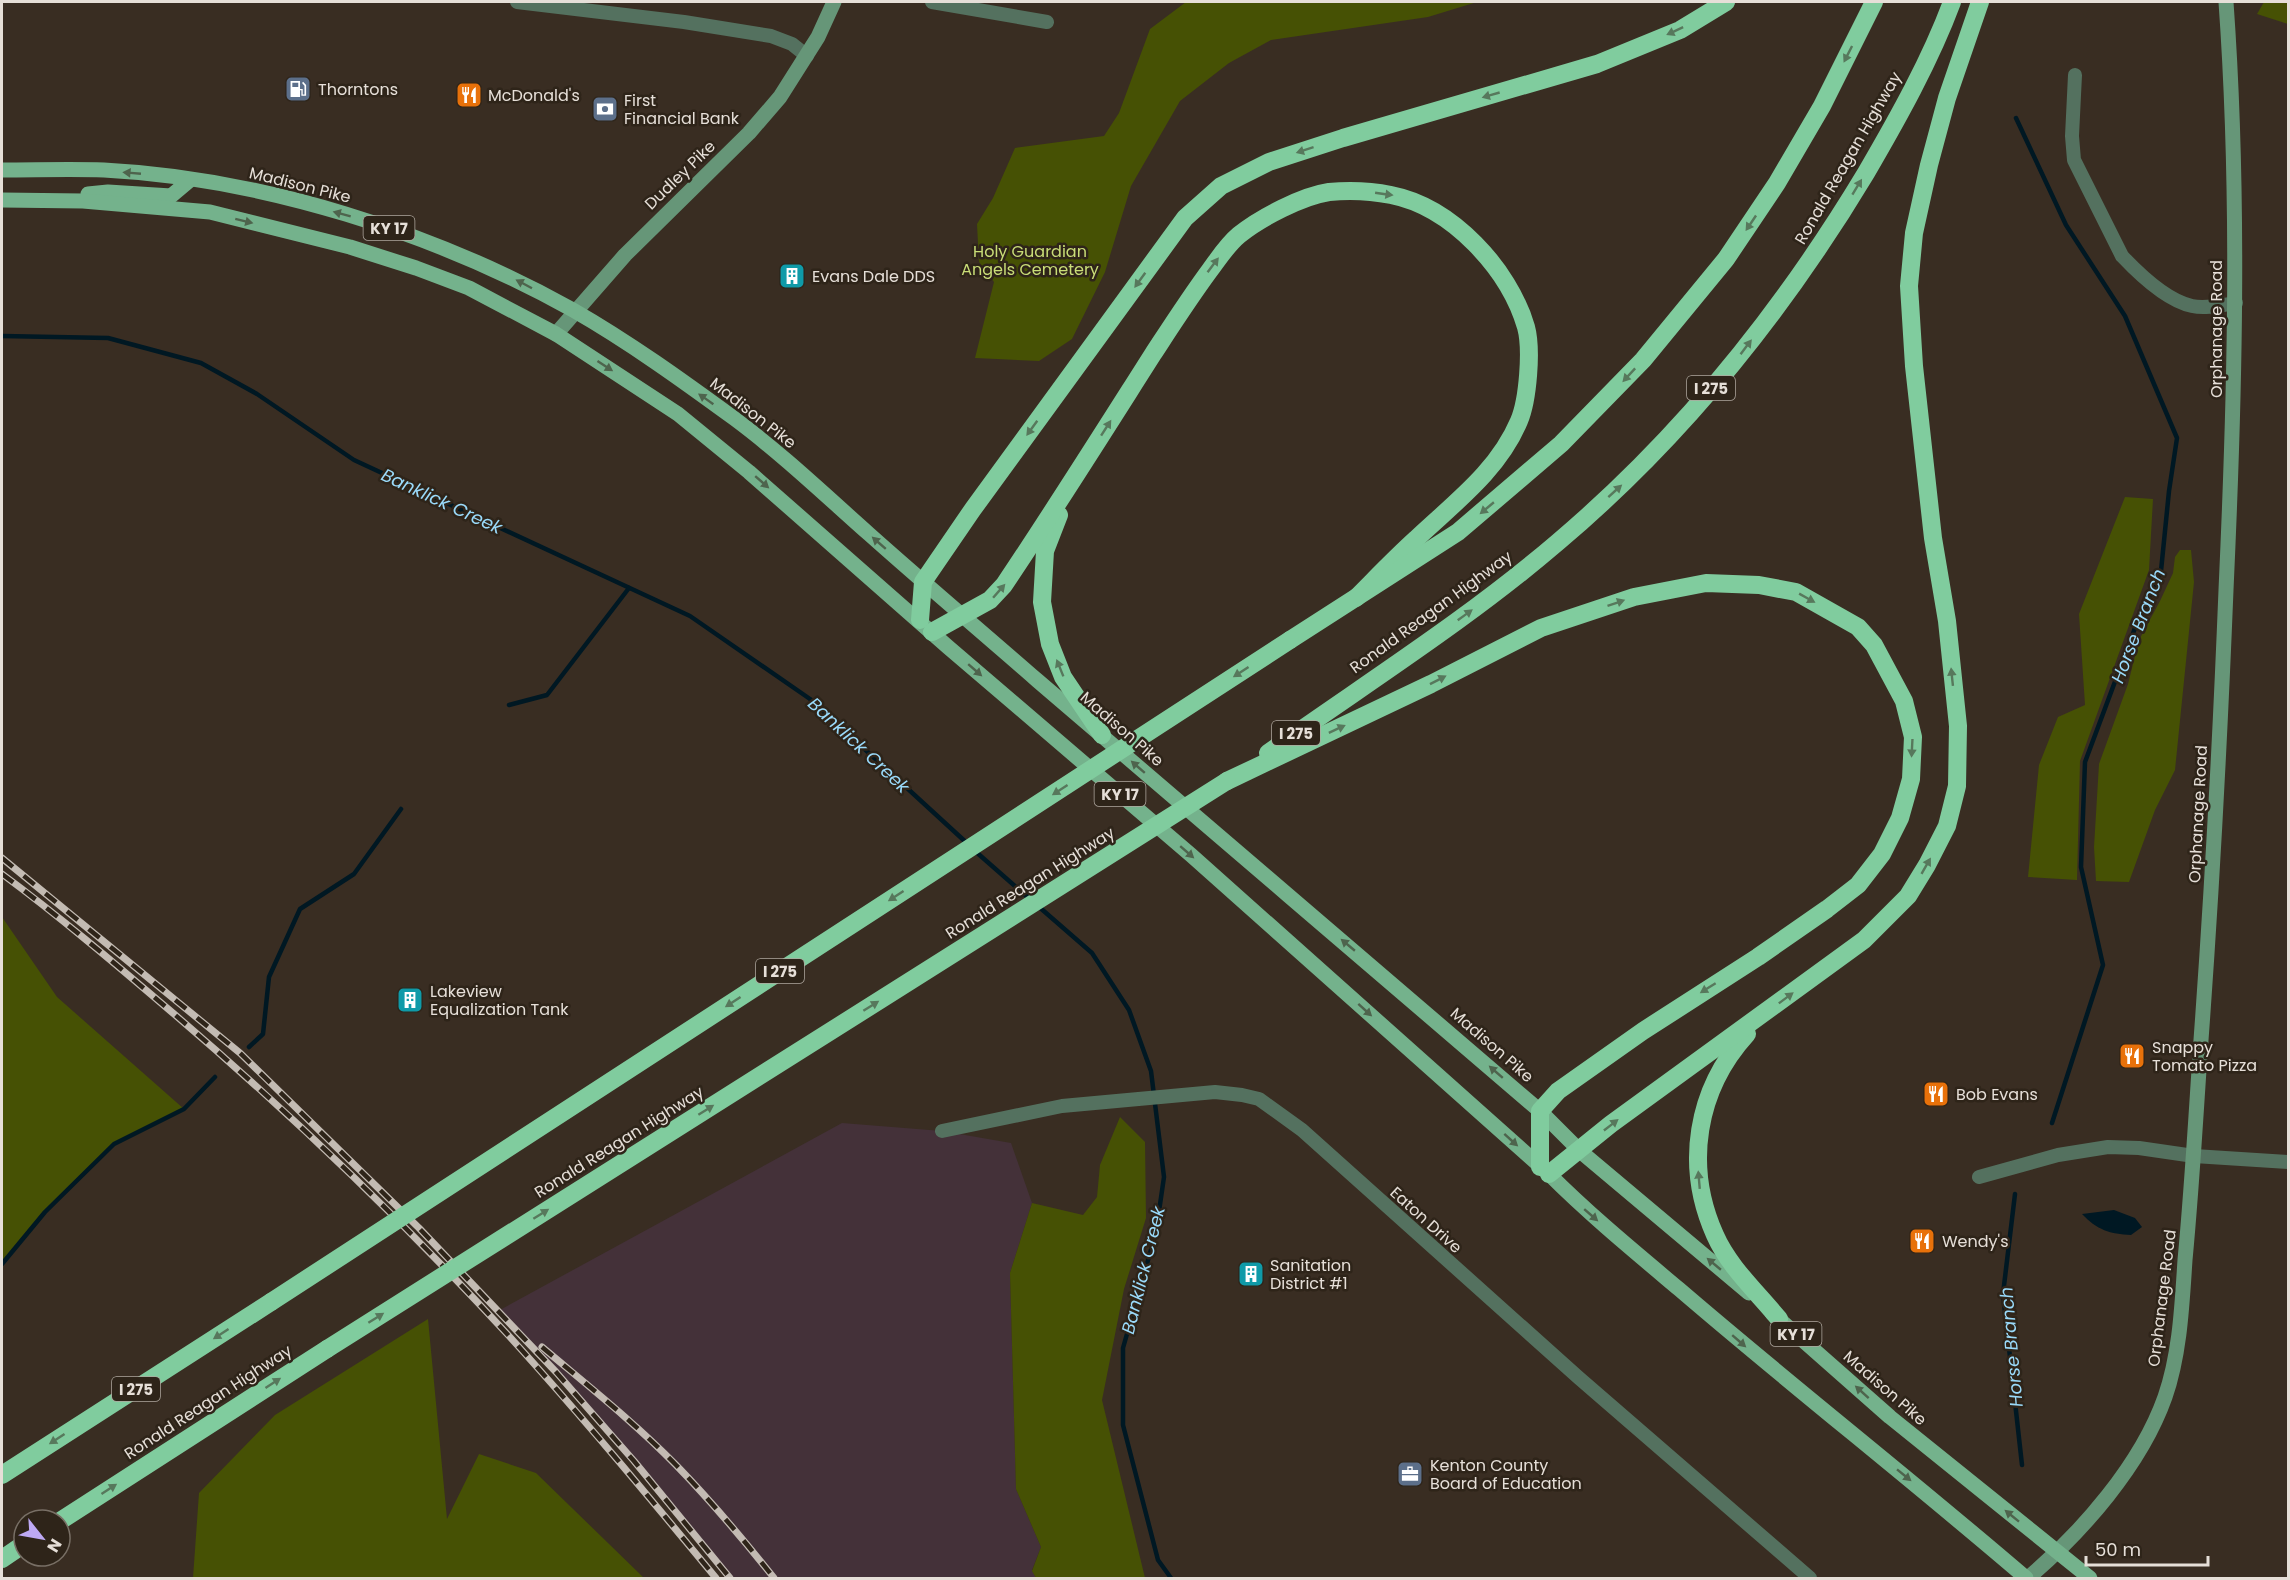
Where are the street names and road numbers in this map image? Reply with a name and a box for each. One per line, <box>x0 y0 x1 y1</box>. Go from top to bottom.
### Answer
street label: Ronald Reagan Highway <box>1789 68 1907 248</box>
street label: Dudley Pike <box>639 135 721 215</box>
street label: Madison Pike <box>247 161 353 209</box>
road number: KY 17 <box>364 216 414 240</box>
street label: Orphanage Road <box>2205 260 2228 398</box>
street label: Madison Pike <box>705 372 801 454</box>
road number: I 275 <box>1687 376 1735 400</box>
street label: Ronald Reagan Highway <box>1345 545 1517 679</box>
street label: Madison Pike <box>1075 686 1169 772</box>
road number: I 275 <box>1272 721 1320 745</box>
street label: Orphanage Road <box>2183 744 2213 884</box>
road number: KY 17 <box>1094 782 1146 806</box>
street label: Ronald Reagan Highway <box>941 821 1119 945</box>
road number: I 275 <box>756 959 804 983</box>
street label: Madison Pike <box>1445 1002 1539 1088</box>
street label: Ronald Reagan Highway <box>530 1080 708 1204</box>
street label: Eaton Drive <box>1385 1181 1467 1259</box>
street label: Orphanage Road <box>2142 1228 2182 1368</box>
road number: KY 17 <box>1770 1322 1822 1346</box>
street label: Ronald Reagan Highway <box>120 1339 296 1465</box>
street label: Madison Pike <box>1838 1345 1932 1431</box>
road number: I 275 <box>112 1377 160 1401</box>

